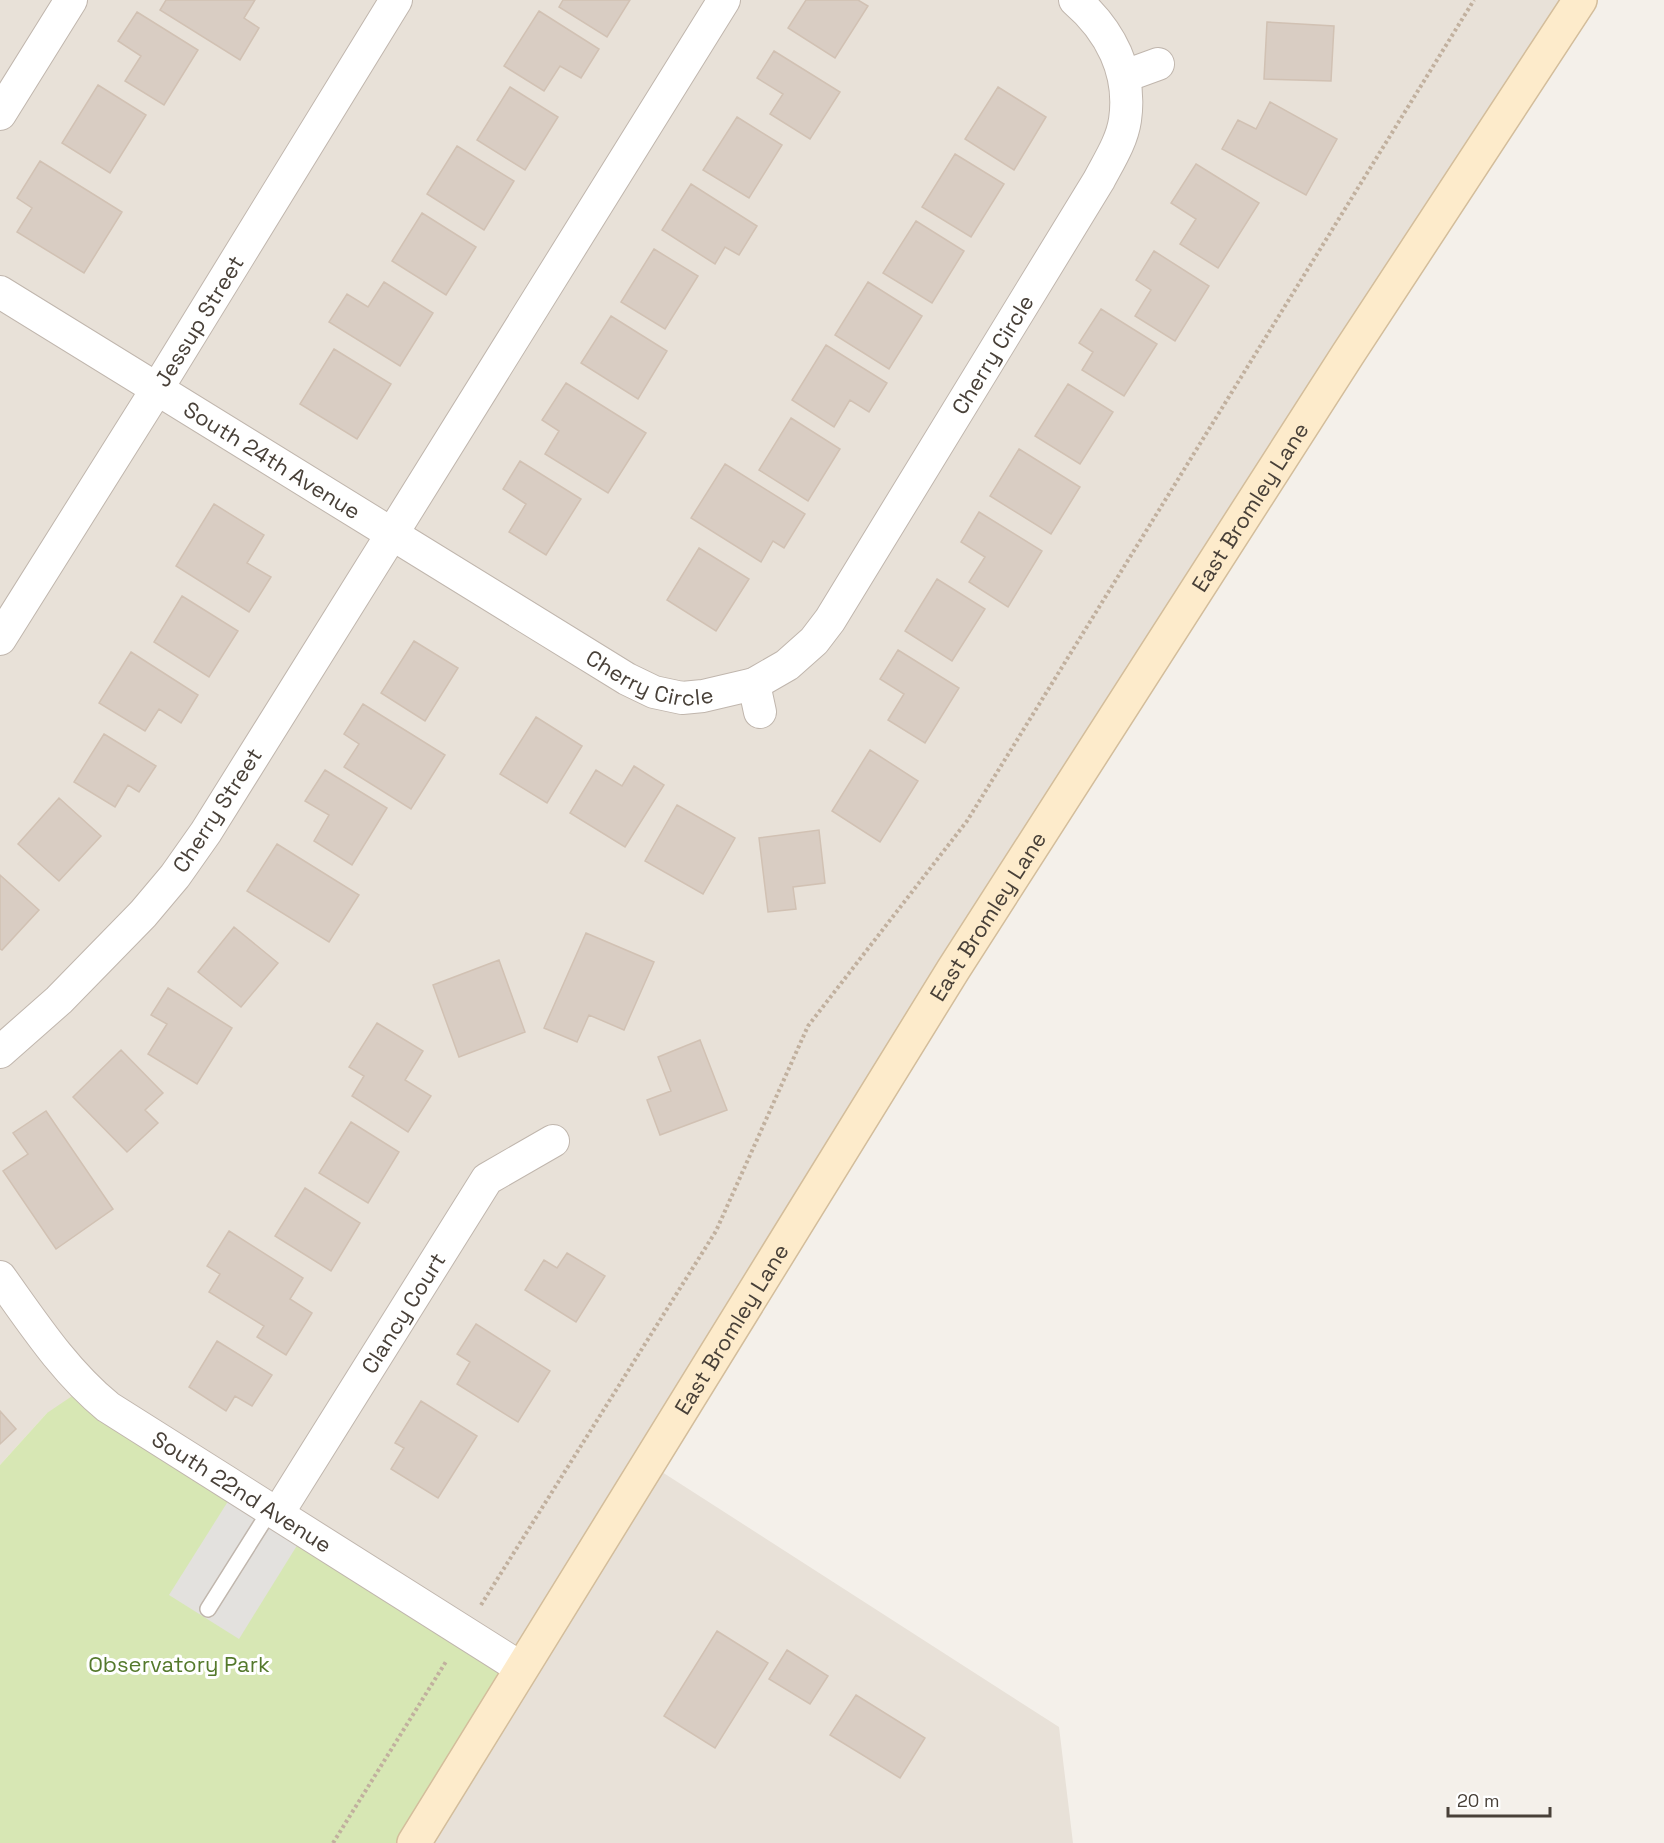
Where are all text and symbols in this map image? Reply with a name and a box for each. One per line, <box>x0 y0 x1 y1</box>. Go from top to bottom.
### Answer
street label: Jessup Street <box>148 250 250 392</box>
street label: Cherry Circle <box>945 289 1040 419</box>
street label: South 24th Avenue <box>179 395 366 525</box>
street label: East Bromley Lane <box>1185 417 1315 597</box>
street label: Cherry Circle <box>581 643 716 712</box>
street label: Cherry Street <box>166 742 268 878</box>
street label: East Bromley Lane <box>923 826 1052 1006</box>
street label: East Bromley Lane <box>668 1238 795 1420</box>
street label: Clancy Court <box>355 1247 452 1379</box>
street label: South 22nd Avenue <box>147 1424 337 1559</box>
park label: Observatory Park <box>88 1650 270 1678</box>
scale bar <box>1448 1780 1550 1818</box>
text: 20 m <box>1457 1789 1500 1812</box>

